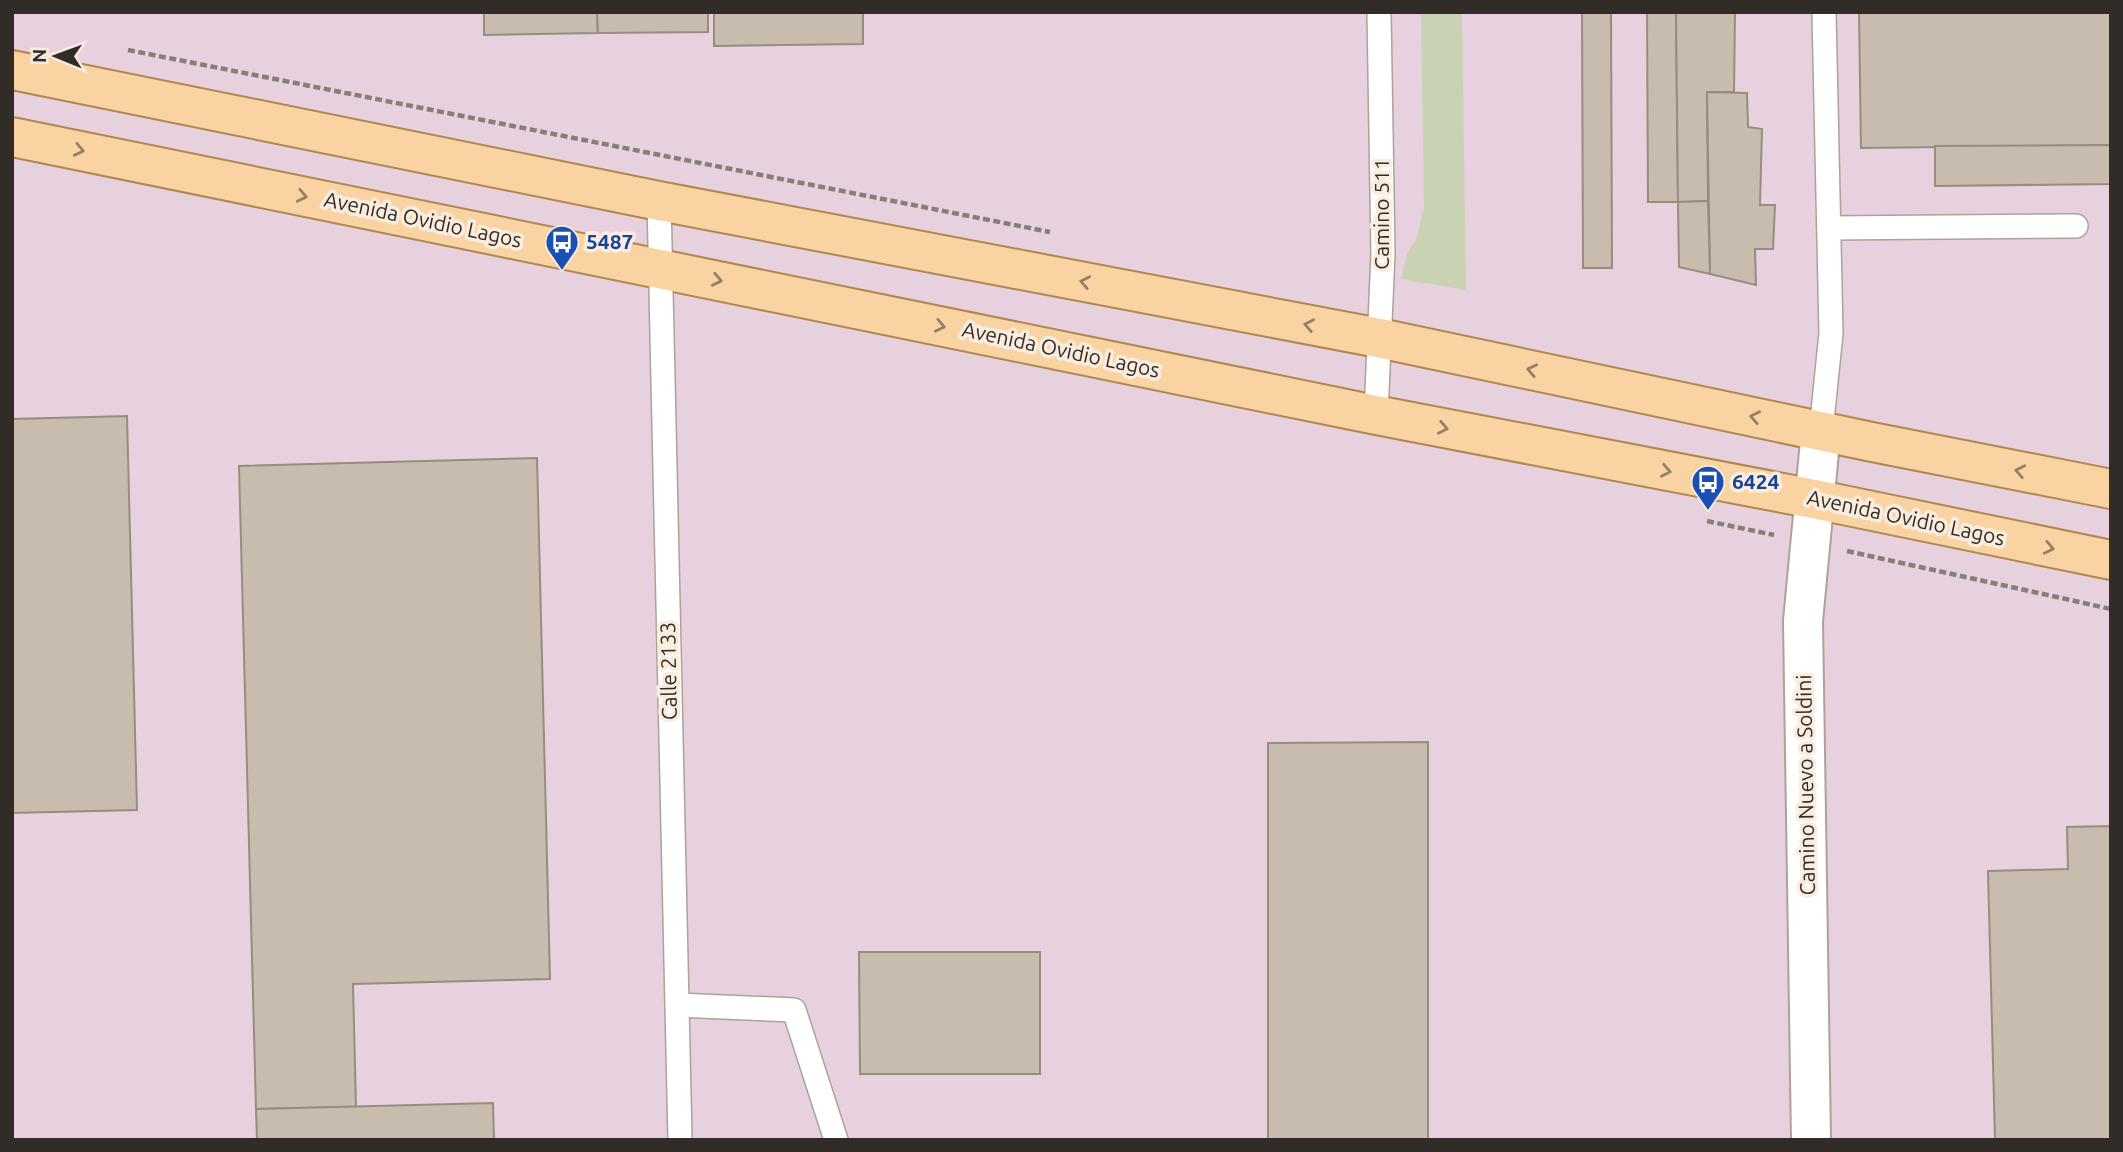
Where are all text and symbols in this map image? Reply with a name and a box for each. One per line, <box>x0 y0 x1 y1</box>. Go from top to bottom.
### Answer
north arrow <box>21 21 91 91</box>
text: N <box>28 48 50 63</box>
one-way arrow <box>73 142 85 157</box>
street label: Camino 511 <box>1369 158 1393 270</box>
street label: Avenida Ovidio Lagos <box>322 186 524 252</box>
one-way arrow <box>296 187 308 202</box>
bus stop icon: 5487 <box>543 223 581 272</box>
place label: 5487 <box>586 229 633 253</box>
one-way arrow <box>711 272 723 287</box>
one-way arrow <box>1080 276 1092 291</box>
street label: Avenida Ovidio Lagos <box>960 316 1162 382</box>
one-way arrow <box>934 317 946 332</box>
one-way arrow <box>1303 318 1315 333</box>
one-way arrow <box>1526 364 1538 379</box>
one-way arrow <box>1749 410 1761 425</box>
one-way arrow <box>1437 420 1449 435</box>
one-way arrow <box>1660 463 1672 478</box>
bus stop icon: 6424 <box>1689 463 1727 512</box>
one-way arrow <box>2014 465 2026 480</box>
place label: 6424 <box>1732 469 1780 493</box>
street label: Avenida Ovidio Lagos <box>1805 484 2007 550</box>
one-way arrow <box>2043 539 2055 554</box>
street label: Calle 2133 <box>655 622 681 720</box>
street label: Camino Nuevo a Soldini <box>1791 674 1819 896</box>

